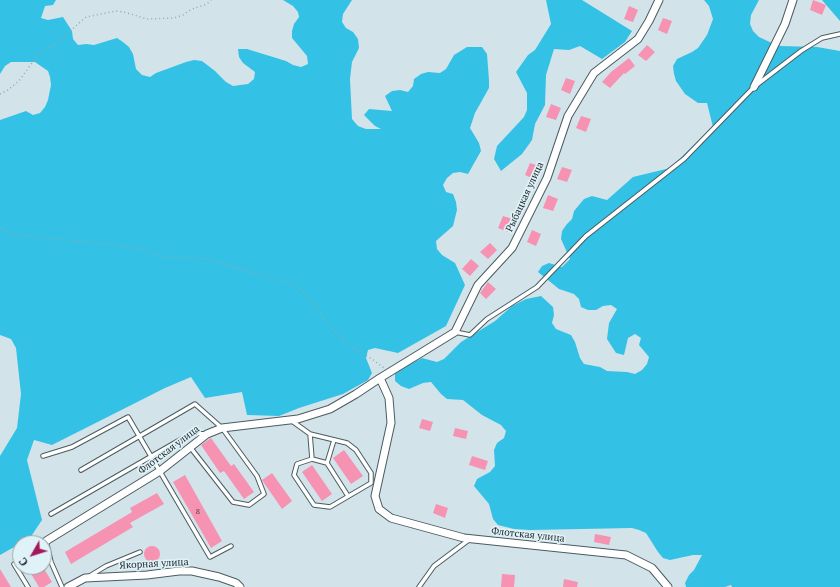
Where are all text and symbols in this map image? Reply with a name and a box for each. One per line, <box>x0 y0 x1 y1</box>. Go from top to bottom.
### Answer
street label: Рыбацкая улица <box>504 160 546 234</box>
street label: Флотская улица <box>136 423 202 477</box>
house number: 8 <box>196 507 200 517</box>
street label: Флотская улица <box>491 525 565 545</box>
north arrow <box>12 535 52 575</box>
text: С <box>16 555 31 569</box>
street label: Якорная улица <box>119 556 189 572</box>

